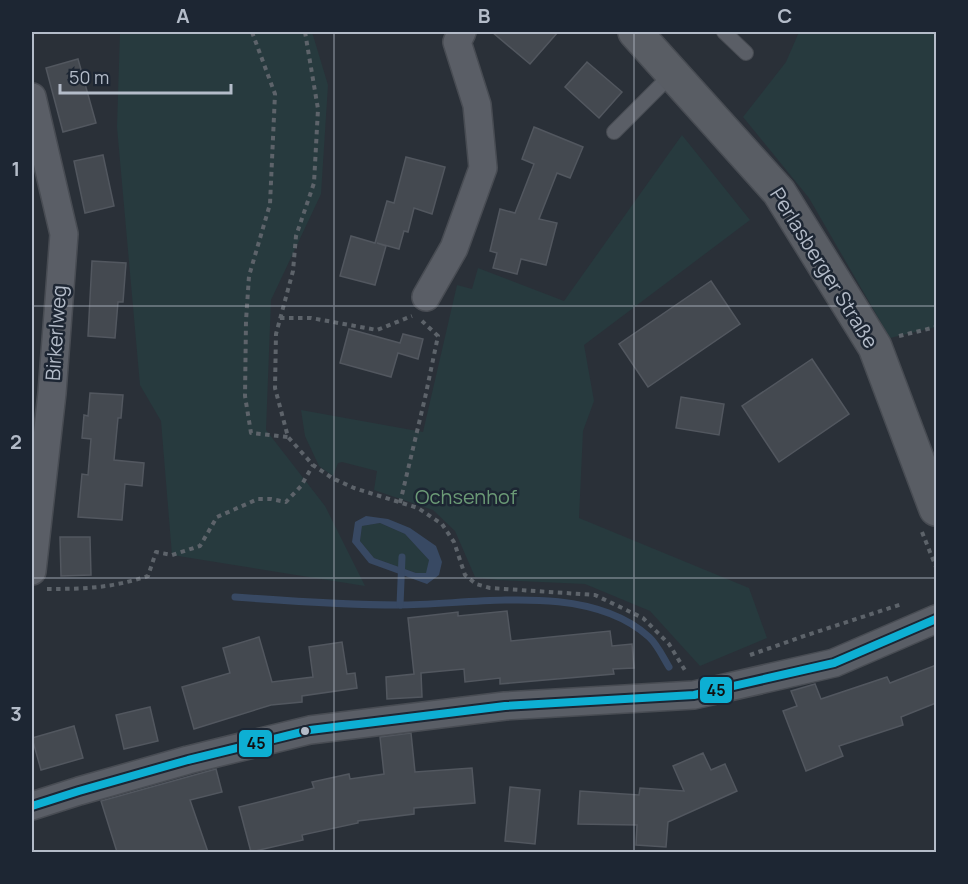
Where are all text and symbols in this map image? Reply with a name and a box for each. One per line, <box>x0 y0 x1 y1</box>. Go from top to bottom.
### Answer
text: A <box>176 2 190 29</box>
text: B <box>478 2 491 29</box>
text: C <box>778 2 792 29</box>
scale bar <box>60 57 231 95</box>
text: 50 m <box>69 65 109 89</box>
text: 1 <box>12 155 20 182</box>
street label: Perlasberger Straße <box>764 182 885 353</box>
street label: Birkerlweg <box>39 284 72 382</box>
text: 2 <box>10 428 22 455</box>
park label: Ochsenhof <box>415 483 517 510</box>
line badge: 45 <box>699 676 733 704</box>
text: 45 <box>706 679 726 701</box>
text: 3 <box>10 700 22 727</box>
unlabelled marker <box>299 725 311 737</box>
line badge: 45 <box>238 729 273 758</box>
text: 45 <box>246 732 266 754</box>

